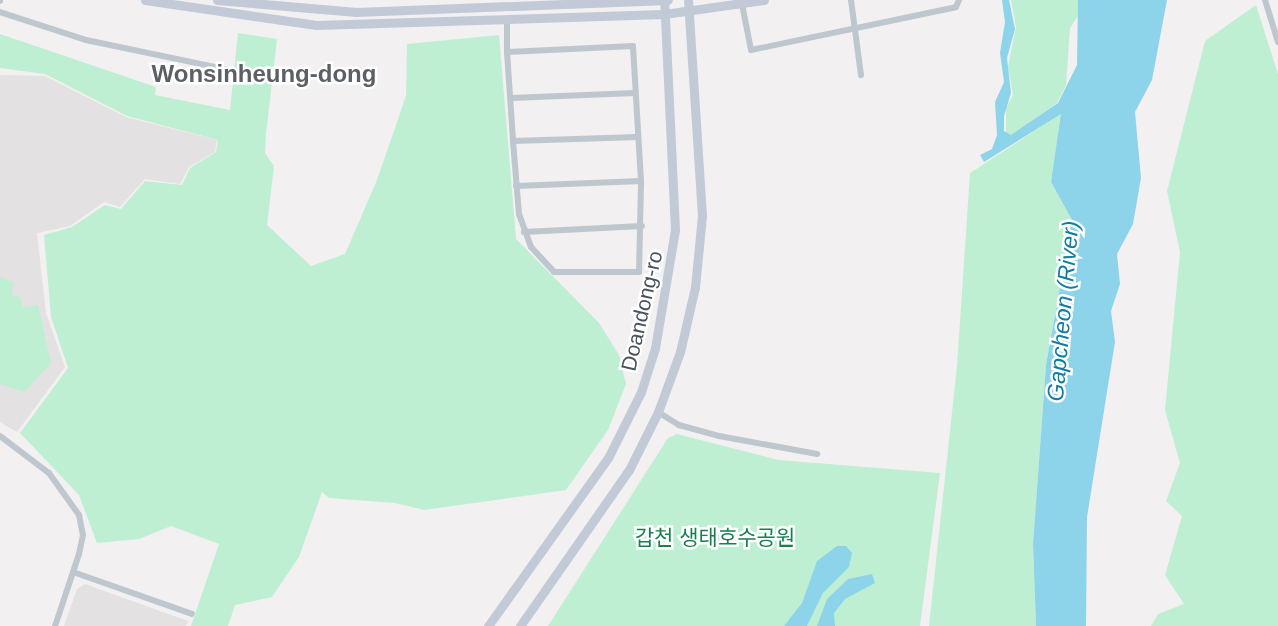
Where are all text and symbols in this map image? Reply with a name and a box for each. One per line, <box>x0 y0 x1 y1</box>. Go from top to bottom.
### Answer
district label: Wonsinheung-dong <box>152 60 376 88</box>
water label: Gapcheon (River) <box>1041 219 1085 403</box>
street label: Doandong-ro <box>616 248 668 374</box>
park label: 갑천 생태호수공원 <box>635 525 795 551</box>

